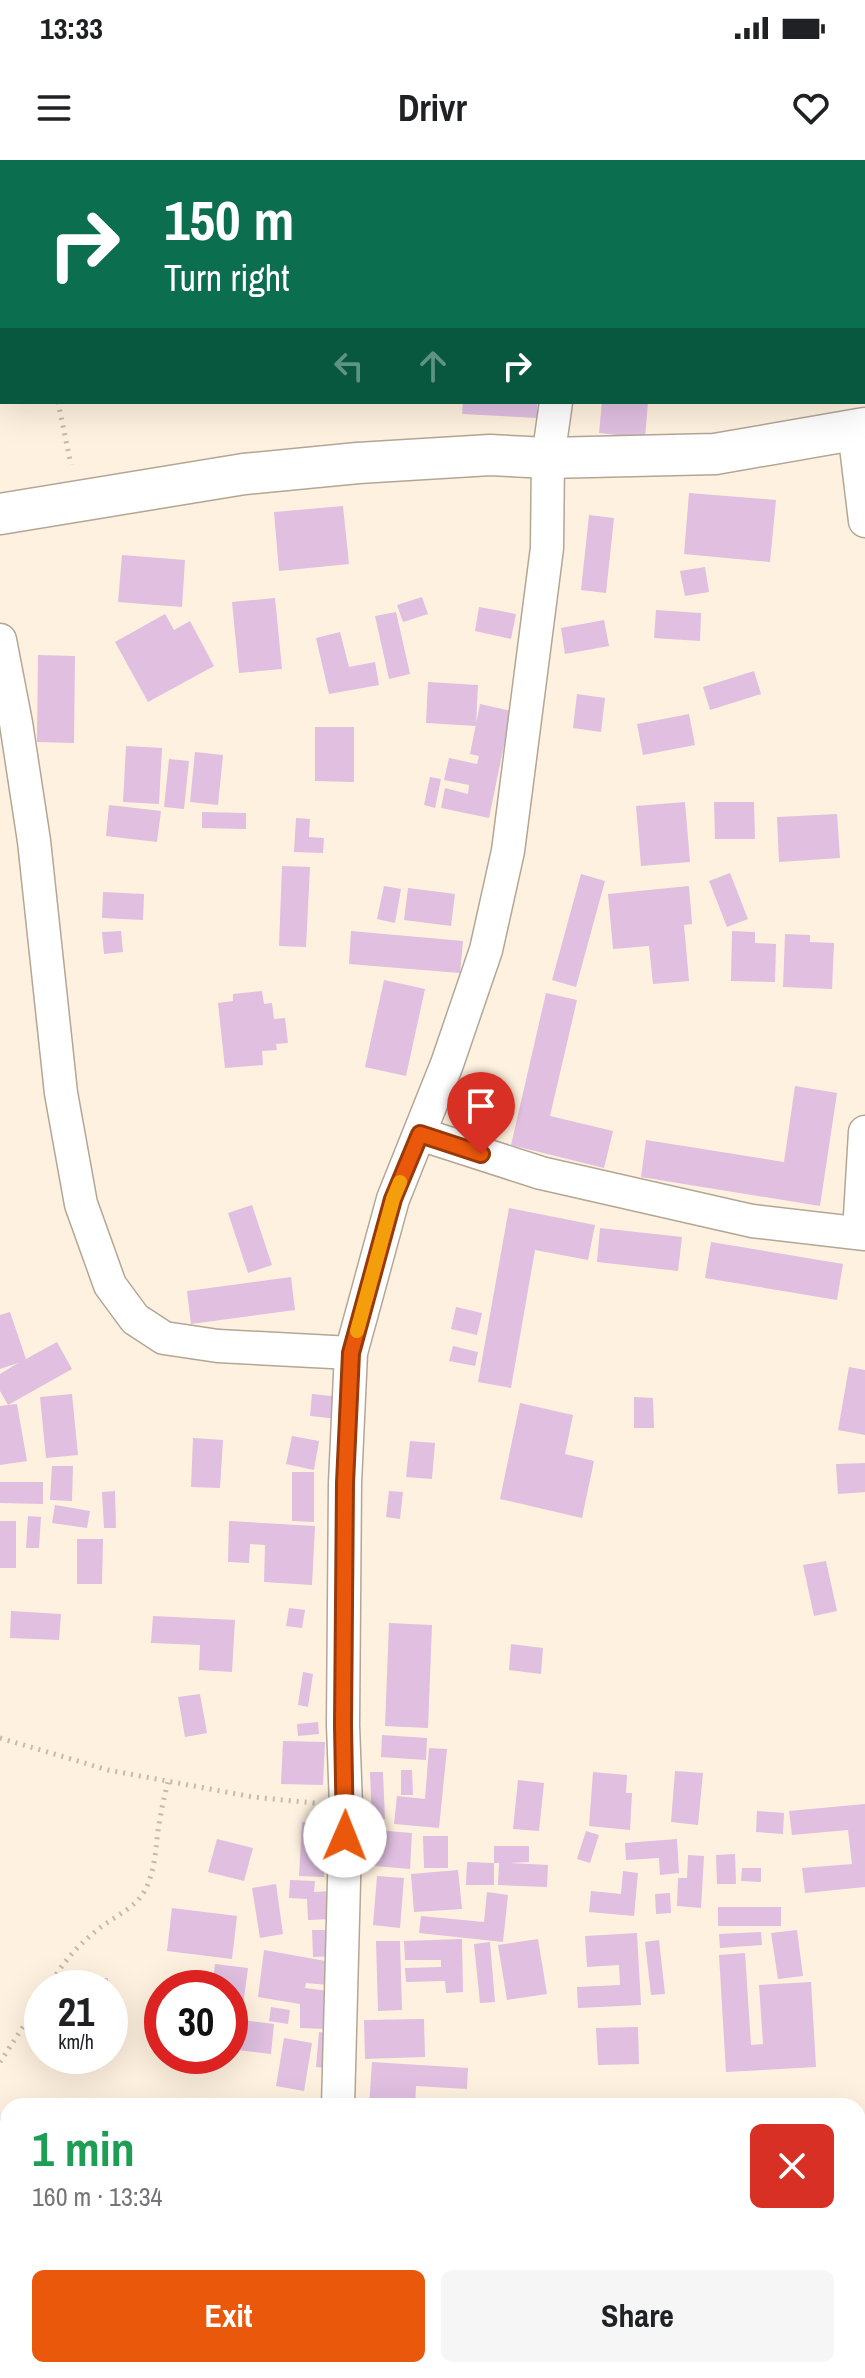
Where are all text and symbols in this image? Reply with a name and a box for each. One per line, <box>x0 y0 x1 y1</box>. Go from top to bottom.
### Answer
text: 13:33 <box>40 8 103 48</box>
text: Drivr <box>398 84 467 132</box>
icon: menu <box>32 86 76 130</box>
icon: heart <box>789 86 833 130</box>
text: 150 m <box>164 182 294 257</box>
icon: right <box>32 192 136 296</box>
text: Turn right <box>164 254 289 302</box>
icon: left <box>327 344 371 388</box>
icon: ahead <box>411 344 455 388</box>
icon: right <box>495 344 539 388</box>
pin <box>447 1072 515 1154</box>
icon: arrive <box>459 1084 503 1128</box>
position arrow <box>303 1794 387 1878</box>
speed limit sign: 30 <box>144 1970 248 2074</box>
text: 21 <box>58 1985 94 2038</box>
text: km/h <box>58 2028 94 2055</box>
text: 1 min <box>32 2116 135 2181</box>
button: close <box>750 2124 834 2208</box>
text: 160 m · 13:34 <box>32 2179 162 2214</box>
button: Exit <box>32 2270 425 2362</box>
button: Share <box>441 2270 834 2362</box>

